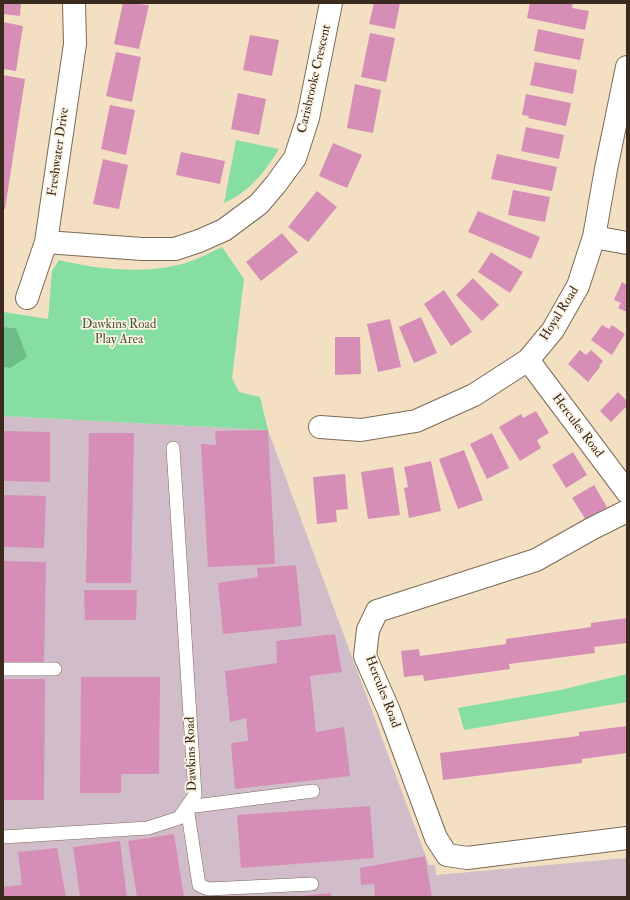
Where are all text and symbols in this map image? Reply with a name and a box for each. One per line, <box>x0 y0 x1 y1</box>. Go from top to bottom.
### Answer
street label: Carisbrooke Crescent <box>295 23 335 135</box>
street label: Freshwater Drive <box>45 107 73 197</box>
street label: Hoyal Road <box>537 284 583 344</box>
park label: Dawkins Road Play Area <box>82 317 156 348</box>
street label: Hercules Road <box>548 391 606 461</box>
street label: Hercules Road <box>361 654 403 730</box>
street label: Dawkins Road <box>183 716 201 792</box>

